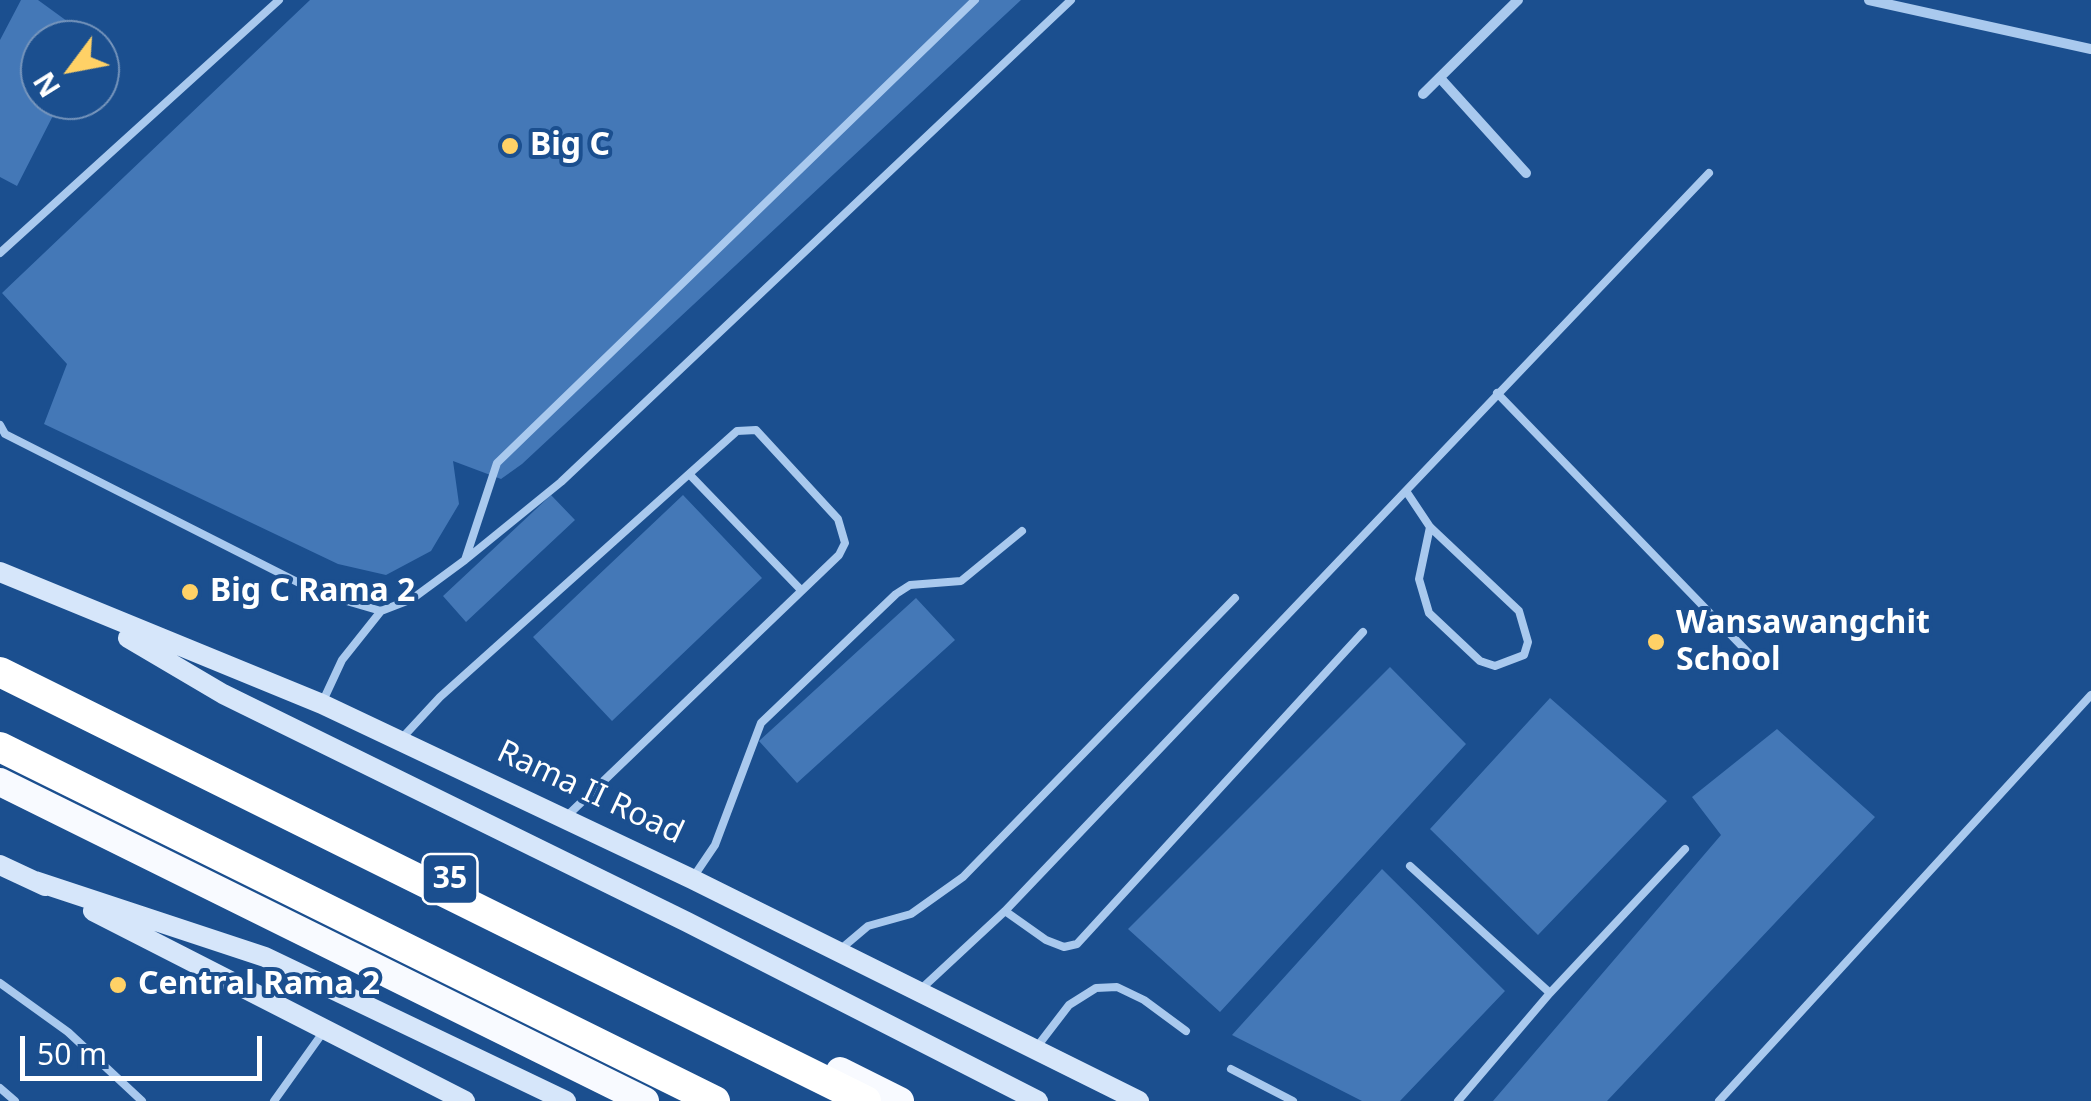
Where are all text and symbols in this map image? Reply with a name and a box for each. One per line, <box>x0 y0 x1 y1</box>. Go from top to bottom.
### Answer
north arrow <box>20 20 120 120</box>
text: N <box>24 65 68 105</box>
place label: Big C <box>530 127 610 165</box>
marker: Big C <box>499 135 521 157</box>
place label: Big C Rama 2 <box>210 573 415 611</box>
marker: Big C Rama 2 <box>179 581 201 603</box>
place label: Wansawangchit School <box>1676 605 1930 680</box>
marker: Wansawangchit School <box>1645 631 1667 653</box>
street label: Rama II Road <box>491 733 689 853</box>
road number: 35 <box>422 854 478 904</box>
place label: Central Rama 2 <box>138 966 380 1004</box>
marker: Central Rama 2 <box>107 974 129 996</box>
scale bar <box>25 1016 268 1078</box>
text: 50 m <box>37 1033 107 1074</box>

